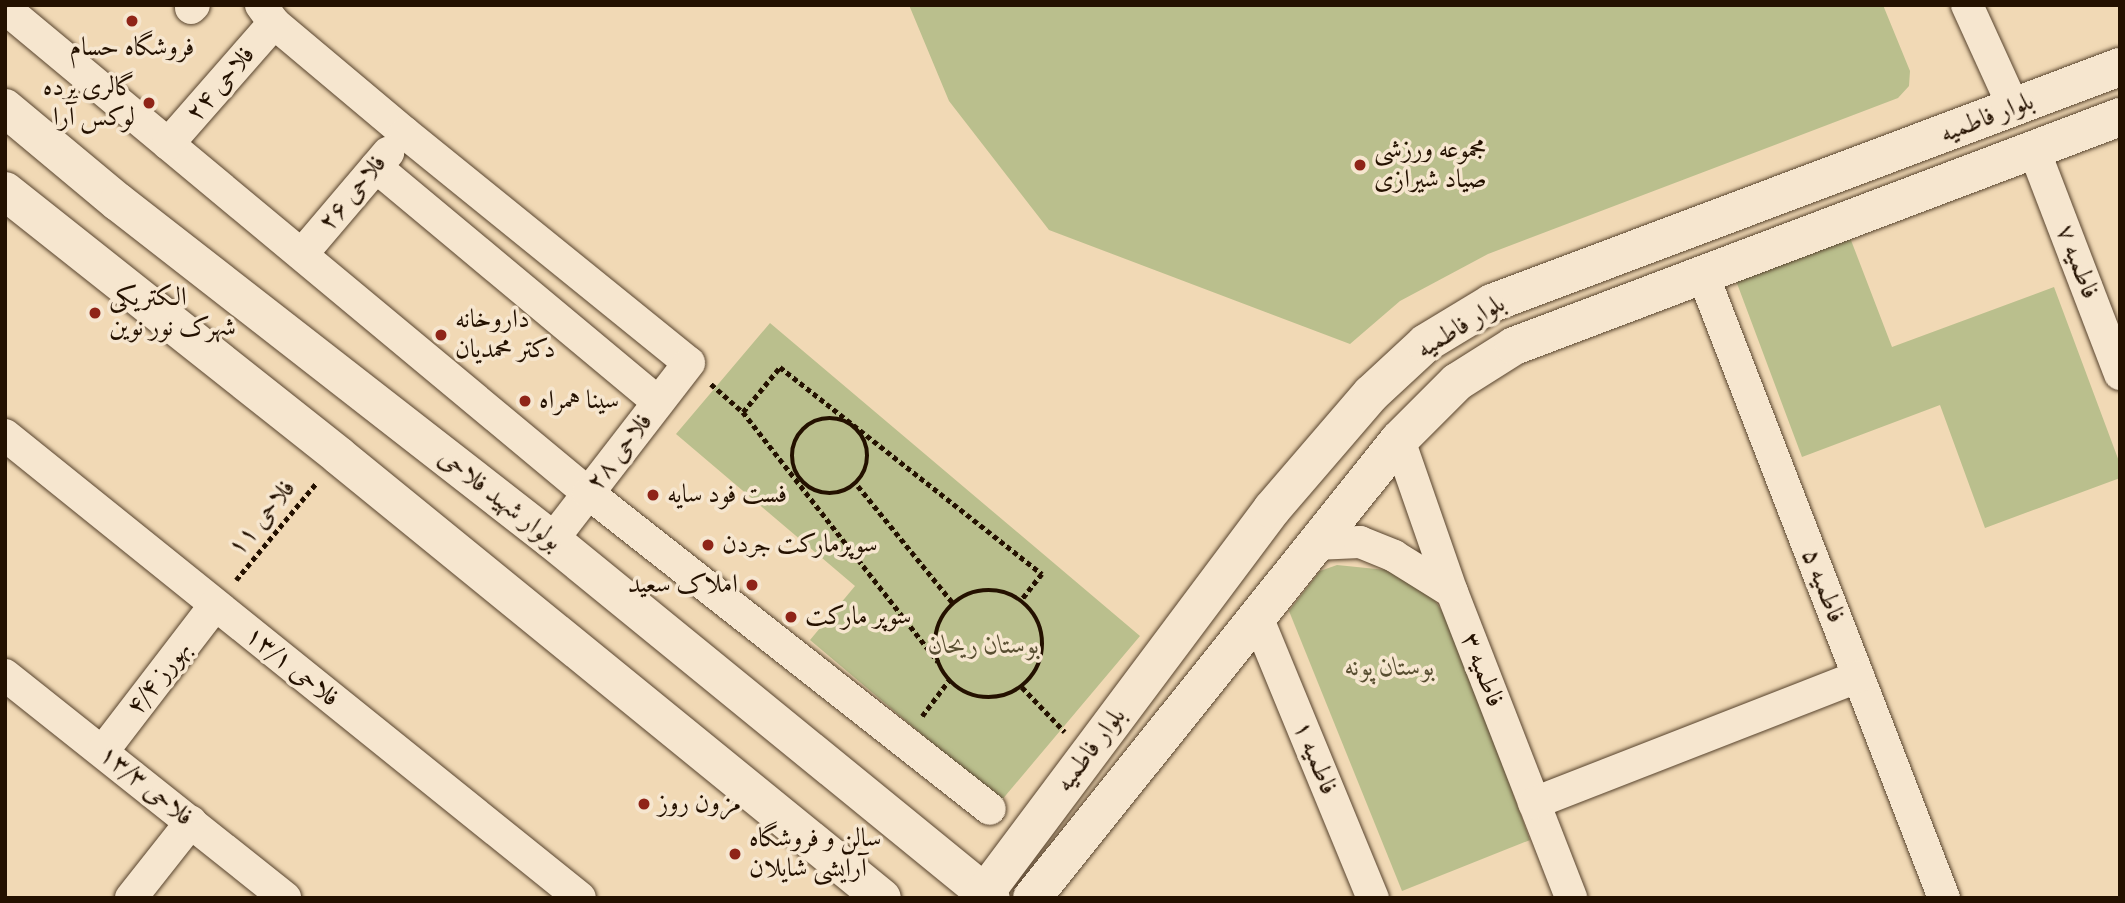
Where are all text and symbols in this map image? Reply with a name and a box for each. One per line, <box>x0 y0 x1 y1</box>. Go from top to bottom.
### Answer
marker: فروشگاه حسام <box>124 13 140 29</box>
place label: فروشگاه حسام <box>70 32 194 64</box>
street label: فلاحی ۲۴ <box>180 40 262 128</box>
place label: گالری پرده لوکس آرا <box>43 72 135 134</box>
street label: بلوار فاطمیه <box>1936 86 2038 150</box>
marker: گالری پرده لوکس آرا <box>141 95 157 111</box>
place label: مجموعه ورزشی صیاد شیرازی <box>1374 134 1487 196</box>
street label: فلاحی ۲۶ <box>312 149 394 237</box>
marker: مجموعه ورزشی صیاد شیرازی <box>1352 157 1368 173</box>
street label: فاطمیه ۷ <box>2049 220 2105 304</box>
place label: الکتریکی شهرک نور نوین <box>109 282 236 344</box>
street label: بلوار فاطمیه <box>1411 288 1511 366</box>
place label: داروخانه دکتر محمدیان <box>455 304 556 366</box>
marker: الکتریکی شهرک نور نوین <box>87 305 103 321</box>
marker: داروخانه دکتر محمدیان <box>433 327 449 343</box>
place label: سینا همراه <box>539 385 619 417</box>
marker: سینا همراه <box>517 393 533 409</box>
street label: فلاحی ۲۸ <box>580 407 660 497</box>
street label: بولوار شهید فلاحی <box>432 442 568 558</box>
street label: فلاحی ۱۱ <box>221 474 303 562</box>
place label: فست فود سایه <box>667 479 787 511</box>
marker: فست فود سایه <box>645 487 661 503</box>
place label: سوپرمارکت جردن <box>722 529 878 561</box>
marker: سوپرمارکت جردن <box>700 537 716 553</box>
street label: فاطمیه ۵ <box>1795 544 1851 628</box>
place label: املاک سعید <box>628 569 738 601</box>
marker: املاک سعید <box>744 577 760 593</box>
place label: سوپر مارکت <box>805 601 911 633</box>
marker: سوپر مارکت <box>783 609 799 625</box>
street label: فلاحی ۱۳/۱ <box>239 620 345 714</box>
street label: فاطمیه ۳ <box>1454 628 1510 712</box>
park label: بوستان ریحان <box>928 630 1040 662</box>
street label: بهورز ۴/۴ <box>120 634 198 722</box>
park label: بوستان پونه <box>1345 652 1435 684</box>
street label: بلوار فاطمیه <box>1049 702 1133 798</box>
street label: فاطمیه ۱ <box>1286 716 1344 800</box>
street label: فلاحی ۱۳/۳ <box>93 739 199 833</box>
place label: مزون روز <box>658 788 741 820</box>
marker: مزون روز <box>636 796 652 812</box>
place label: سالن و فروشگاه آرایشی شایلان <box>749 823 882 884</box>
marker: سالن و فروشگاه آرایشی شایلان <box>727 846 743 862</box>

